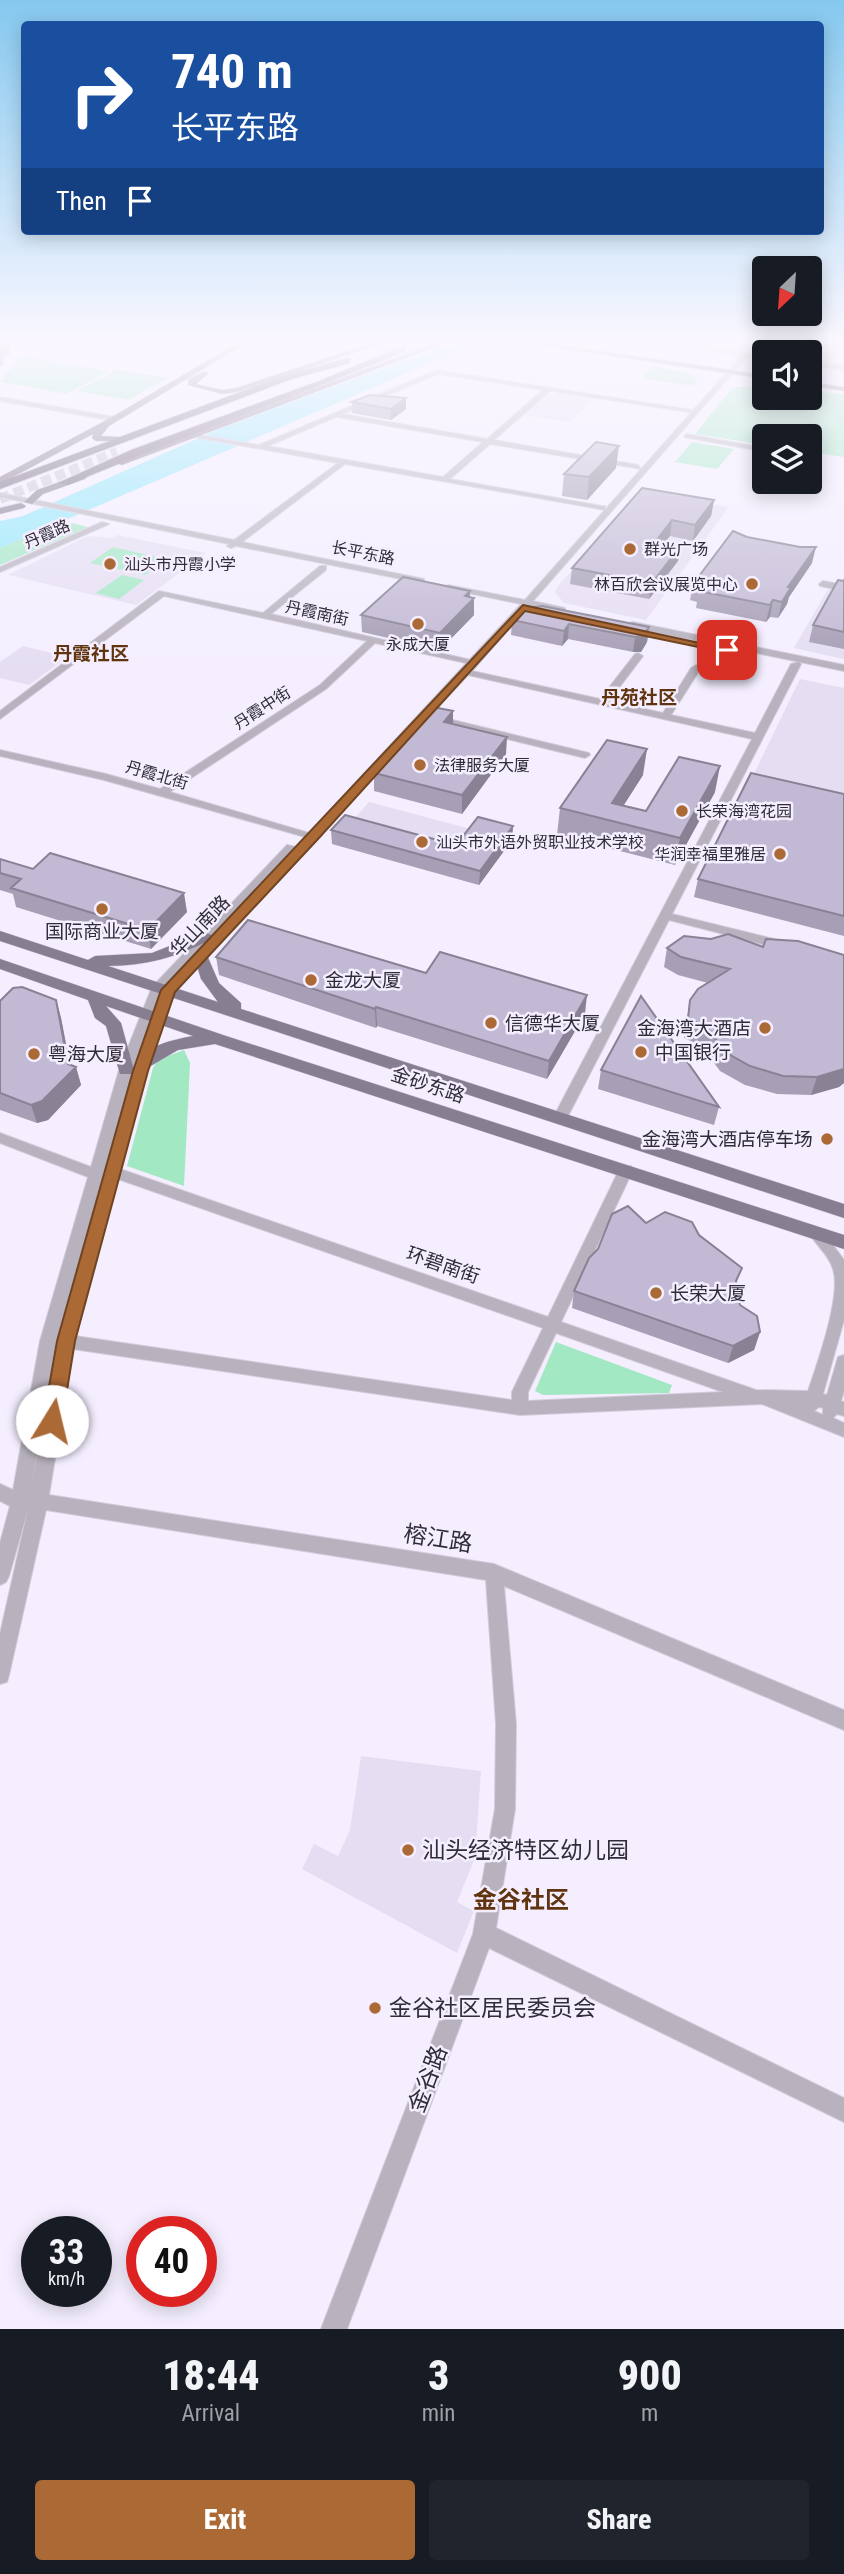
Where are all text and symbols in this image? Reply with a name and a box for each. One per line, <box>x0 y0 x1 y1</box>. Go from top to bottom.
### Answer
text: 740 m <box>171 43 293 100</box>
icon: right <box>56 49 147 140</box>
text: 长平东路 <box>171 109 299 147</box>
icon: arrive <box>121 182 159 220</box>
text: Then <box>56 186 107 216</box>
north arrow <box>752 256 822 326</box>
map controls <box>752 256 822 494</box>
button: sound <box>752 340 822 410</box>
button: layers <box>752 424 822 494</box>
street label: 丹霞路 <box>21 516 73 552</box>
street label: 长平东路 <box>330 538 396 568</box>
place label: 群光广场 <box>644 540 708 559</box>
marker: 群光广场 <box>622 541 638 557</box>
place label: 汕头市丹霞小学 <box>124 555 236 574</box>
marker: 汕头市丹霞小学 <box>102 556 118 572</box>
place label: 林百欣会议展览中心 <box>594 575 738 594</box>
marker: 林百欣会议展览中心 <box>744 576 760 592</box>
street label: 丹霞南街 <box>284 597 350 629</box>
marker: 永成大厦 <box>410 616 426 632</box>
pin <box>697 620 757 680</box>
icon: arrive <box>708 631 746 669</box>
place label: 永成大厦 <box>386 635 450 654</box>
district label: 丹霞社区 <box>53 642 129 665</box>
street label: 丹霞中街 <box>230 683 294 733</box>
district label: 丹苑社区 <box>601 686 677 709</box>
place label: 法律服务大厦 <box>434 756 530 775</box>
street label: 丹霞北街 <box>124 757 190 793</box>
marker: 法律服务大厦 <box>412 757 428 773</box>
place label: 长荣海湾花园 <box>696 802 792 821</box>
marker: 长荣海湾花园 <box>674 803 690 819</box>
place label: 汕头市外语外贸职业技术学校 <box>436 833 644 852</box>
marker: 汕头市外语外贸职业技术学校 <box>414 834 430 850</box>
place label: 华润幸福里雅居 <box>654 845 766 864</box>
marker: 华润幸福里雅居 <box>772 846 788 862</box>
street label: 华山南路 <box>165 891 235 961</box>
marker: 国际商业大厦 <box>94 901 110 917</box>
place label: 国际商业大厦 <box>45 920 159 943</box>
place label: 金龙大厦 <box>325 969 401 992</box>
marker: 金龙大厦 <box>303 972 319 988</box>
place label: 信德华大厦 <box>505 1012 600 1035</box>
marker: 信德华大厦 <box>483 1015 499 1031</box>
place label: 金海湾大酒店 <box>637 1017 751 1040</box>
marker: 金海湾大酒店 <box>757 1020 773 1036</box>
place label: 中国银行 <box>655 1041 731 1064</box>
place label: 粤海大厦 <box>48 1043 124 1066</box>
marker: 中国银行 <box>633 1044 649 1060</box>
marker: 粤海大厦 <box>26 1046 42 1062</box>
street label: 金砂东路 <box>388 1062 468 1108</box>
place label: 金海湾大酒店停车场 <box>642 1128 813 1151</box>
marker: 金海湾大酒店停车场 <box>819 1131 835 1147</box>
street label: 环碧南街 <box>403 1242 483 1288</box>
place label: 长荣大厦 <box>670 1282 746 1305</box>
marker: 长荣大厦 <box>648 1285 664 1301</box>
position arrow <box>15 1384 89 1458</box>
street label: 榕江路 <box>402 1520 474 1558</box>
place label: 汕头经济特区幼儿园 <box>422 1837 629 1864</box>
marker: 汕头经济特区幼儿园 <box>400 1842 416 1858</box>
district label: 金谷社区 <box>473 1886 569 1914</box>
place label: 金谷社区居民委员会 <box>389 1995 596 2022</box>
marker: 金谷社区居民委员会 <box>367 2000 383 2016</box>
street label: 金谷路 <box>403 2042 453 2116</box>
speed limit sign: 40 <box>126 2216 217 2307</box>
text: 33 <box>49 2232 84 2273</box>
text: km/h <box>48 2268 85 2289</box>
text: 18:44 <box>162 2351 259 2400</box>
text: 3 <box>428 2351 449 2400</box>
text: 900 <box>618 2351 682 2400</box>
text: Arrival <box>182 2400 240 2427</box>
text: min <box>422 2400 455 2427</box>
text: m <box>641 2400 658 2427</box>
button: Exit <box>35 2480 415 2560</box>
button: Share <box>429 2480 809 2560</box>

